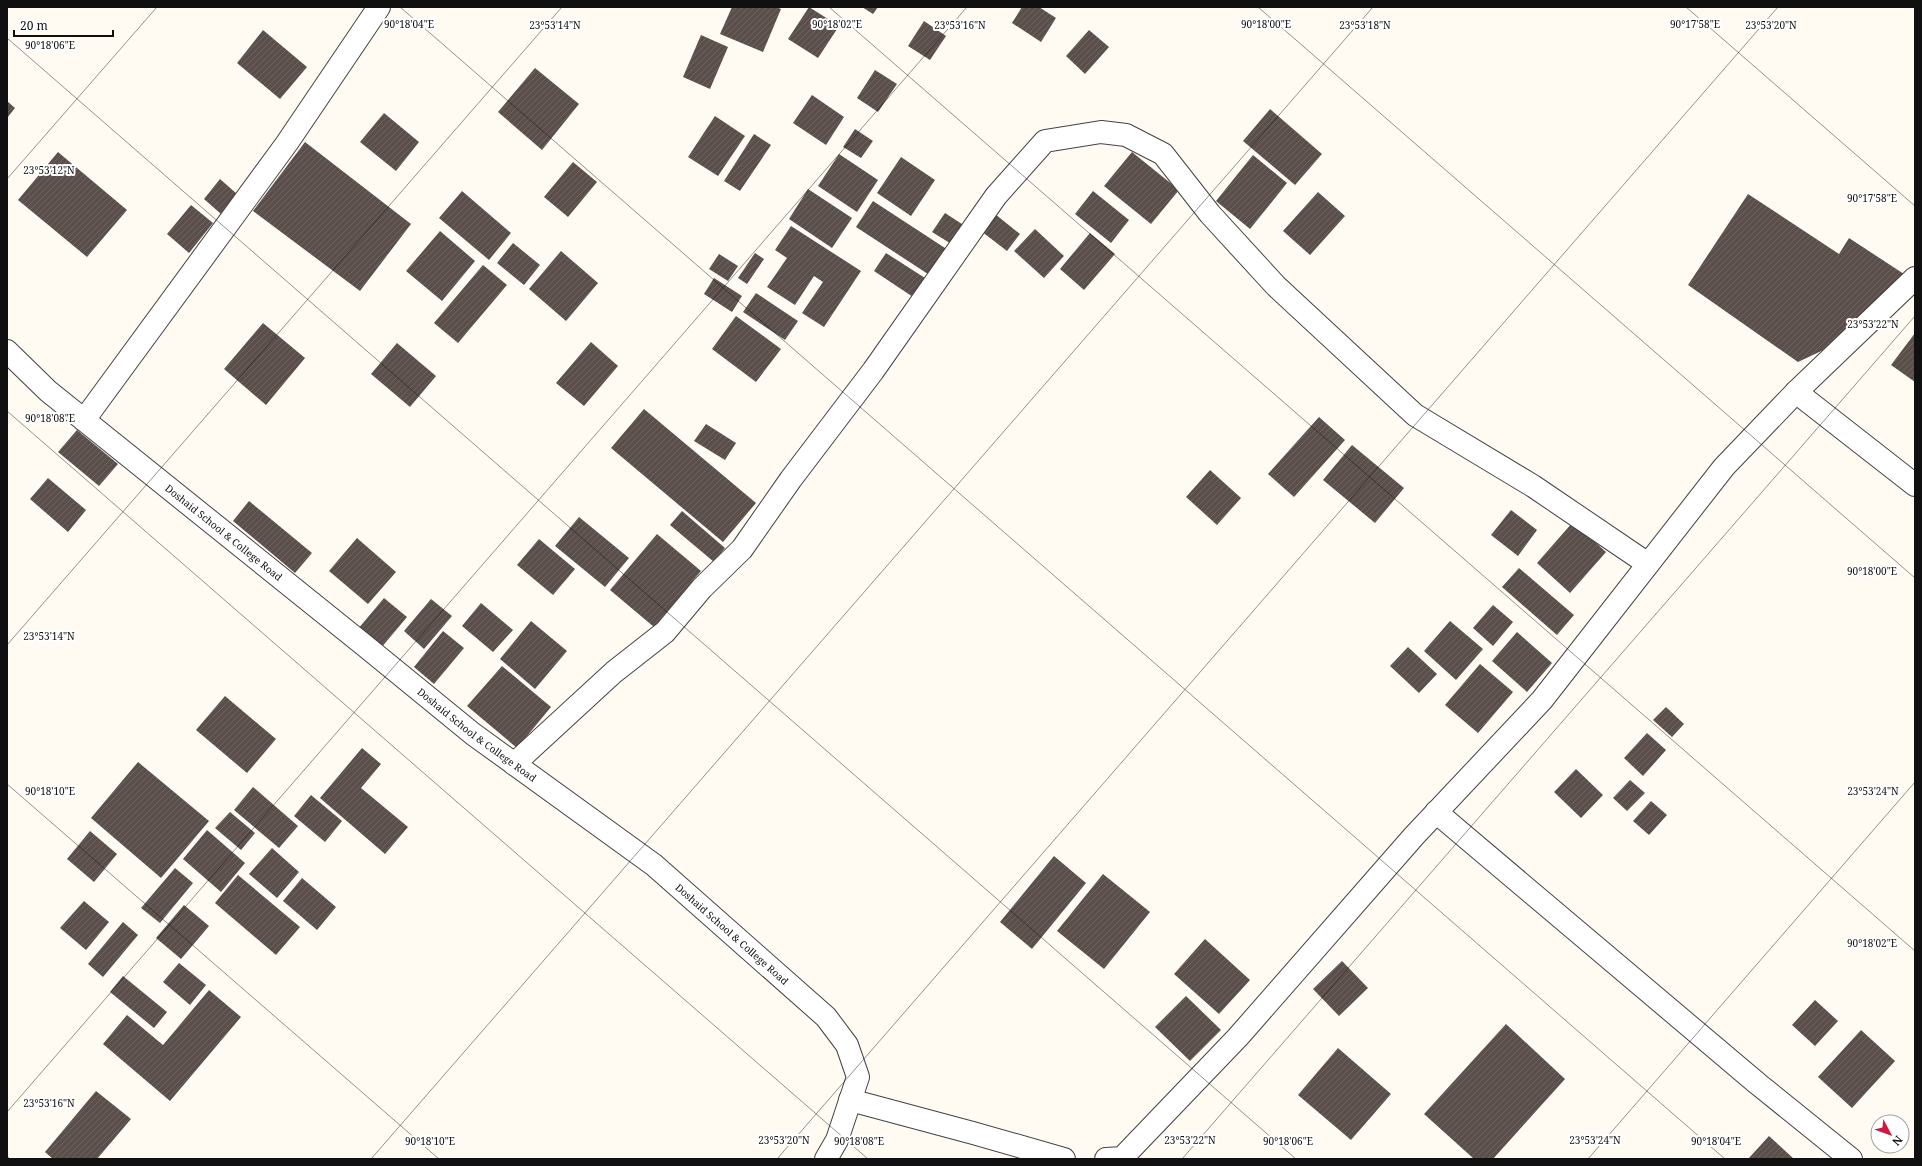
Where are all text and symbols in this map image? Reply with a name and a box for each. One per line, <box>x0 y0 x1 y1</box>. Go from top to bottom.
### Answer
scale bar <box>14 12 113 38</box>
text: 20 m <box>20 17 48 34</box>
text: 90°18'04"E <box>384 17 434 31</box>
text: 90°18'02"E <box>812 17 862 31</box>
text: 90°18'00"E <box>1241 17 1291 31</box>
text: 90°17'58"E <box>1670 17 1720 31</box>
text: 23°53'14"N <box>529 18 581 32</box>
text: 23°53'16"N <box>934 18 986 32</box>
text: 23°53'18"N <box>1339 18 1391 32</box>
text: 23°53'20"N <box>1745 18 1797 32</box>
text: 90°18'06"E <box>25 38 75 52</box>
text: 23°53'12"N <box>23 163 75 177</box>
text: 90°17'58"E <box>1847 191 1897 205</box>
text: 23°53'22"N <box>1847 317 1899 331</box>
text: 90°18'08"E <box>25 411 75 425</box>
street label: Doshaid School & College Road <box>162 481 285 584</box>
text: 90°18'00"E <box>1847 564 1897 578</box>
text: 23°53'14"N <box>23 629 75 643</box>
street label: Doshaid School & College Road <box>415 684 539 785</box>
text: 90°18'10"E <box>25 784 75 798</box>
text: 23°53'24"N <box>1847 784 1899 798</box>
street label: Doshaid School & College Road <box>672 880 792 988</box>
text: 90°18'02"E <box>1847 936 1897 950</box>
text: 23°53'16"N <box>23 1096 75 1110</box>
north arrow <box>1870 1114 1910 1154</box>
text: 23°53'20"N <box>758 1133 810 1147</box>
text: 23°53'22"N <box>1164 1133 1216 1147</box>
text: 23°53'24"N <box>1569 1133 1621 1147</box>
text: N <box>1889 1133 1906 1149</box>
text: 90°18'10"E <box>405 1134 455 1148</box>
text: 90°18'08"E <box>834 1134 884 1148</box>
text: 90°18'06"E <box>1263 1134 1313 1148</box>
text: 90°18'04"E <box>1691 1134 1741 1148</box>

